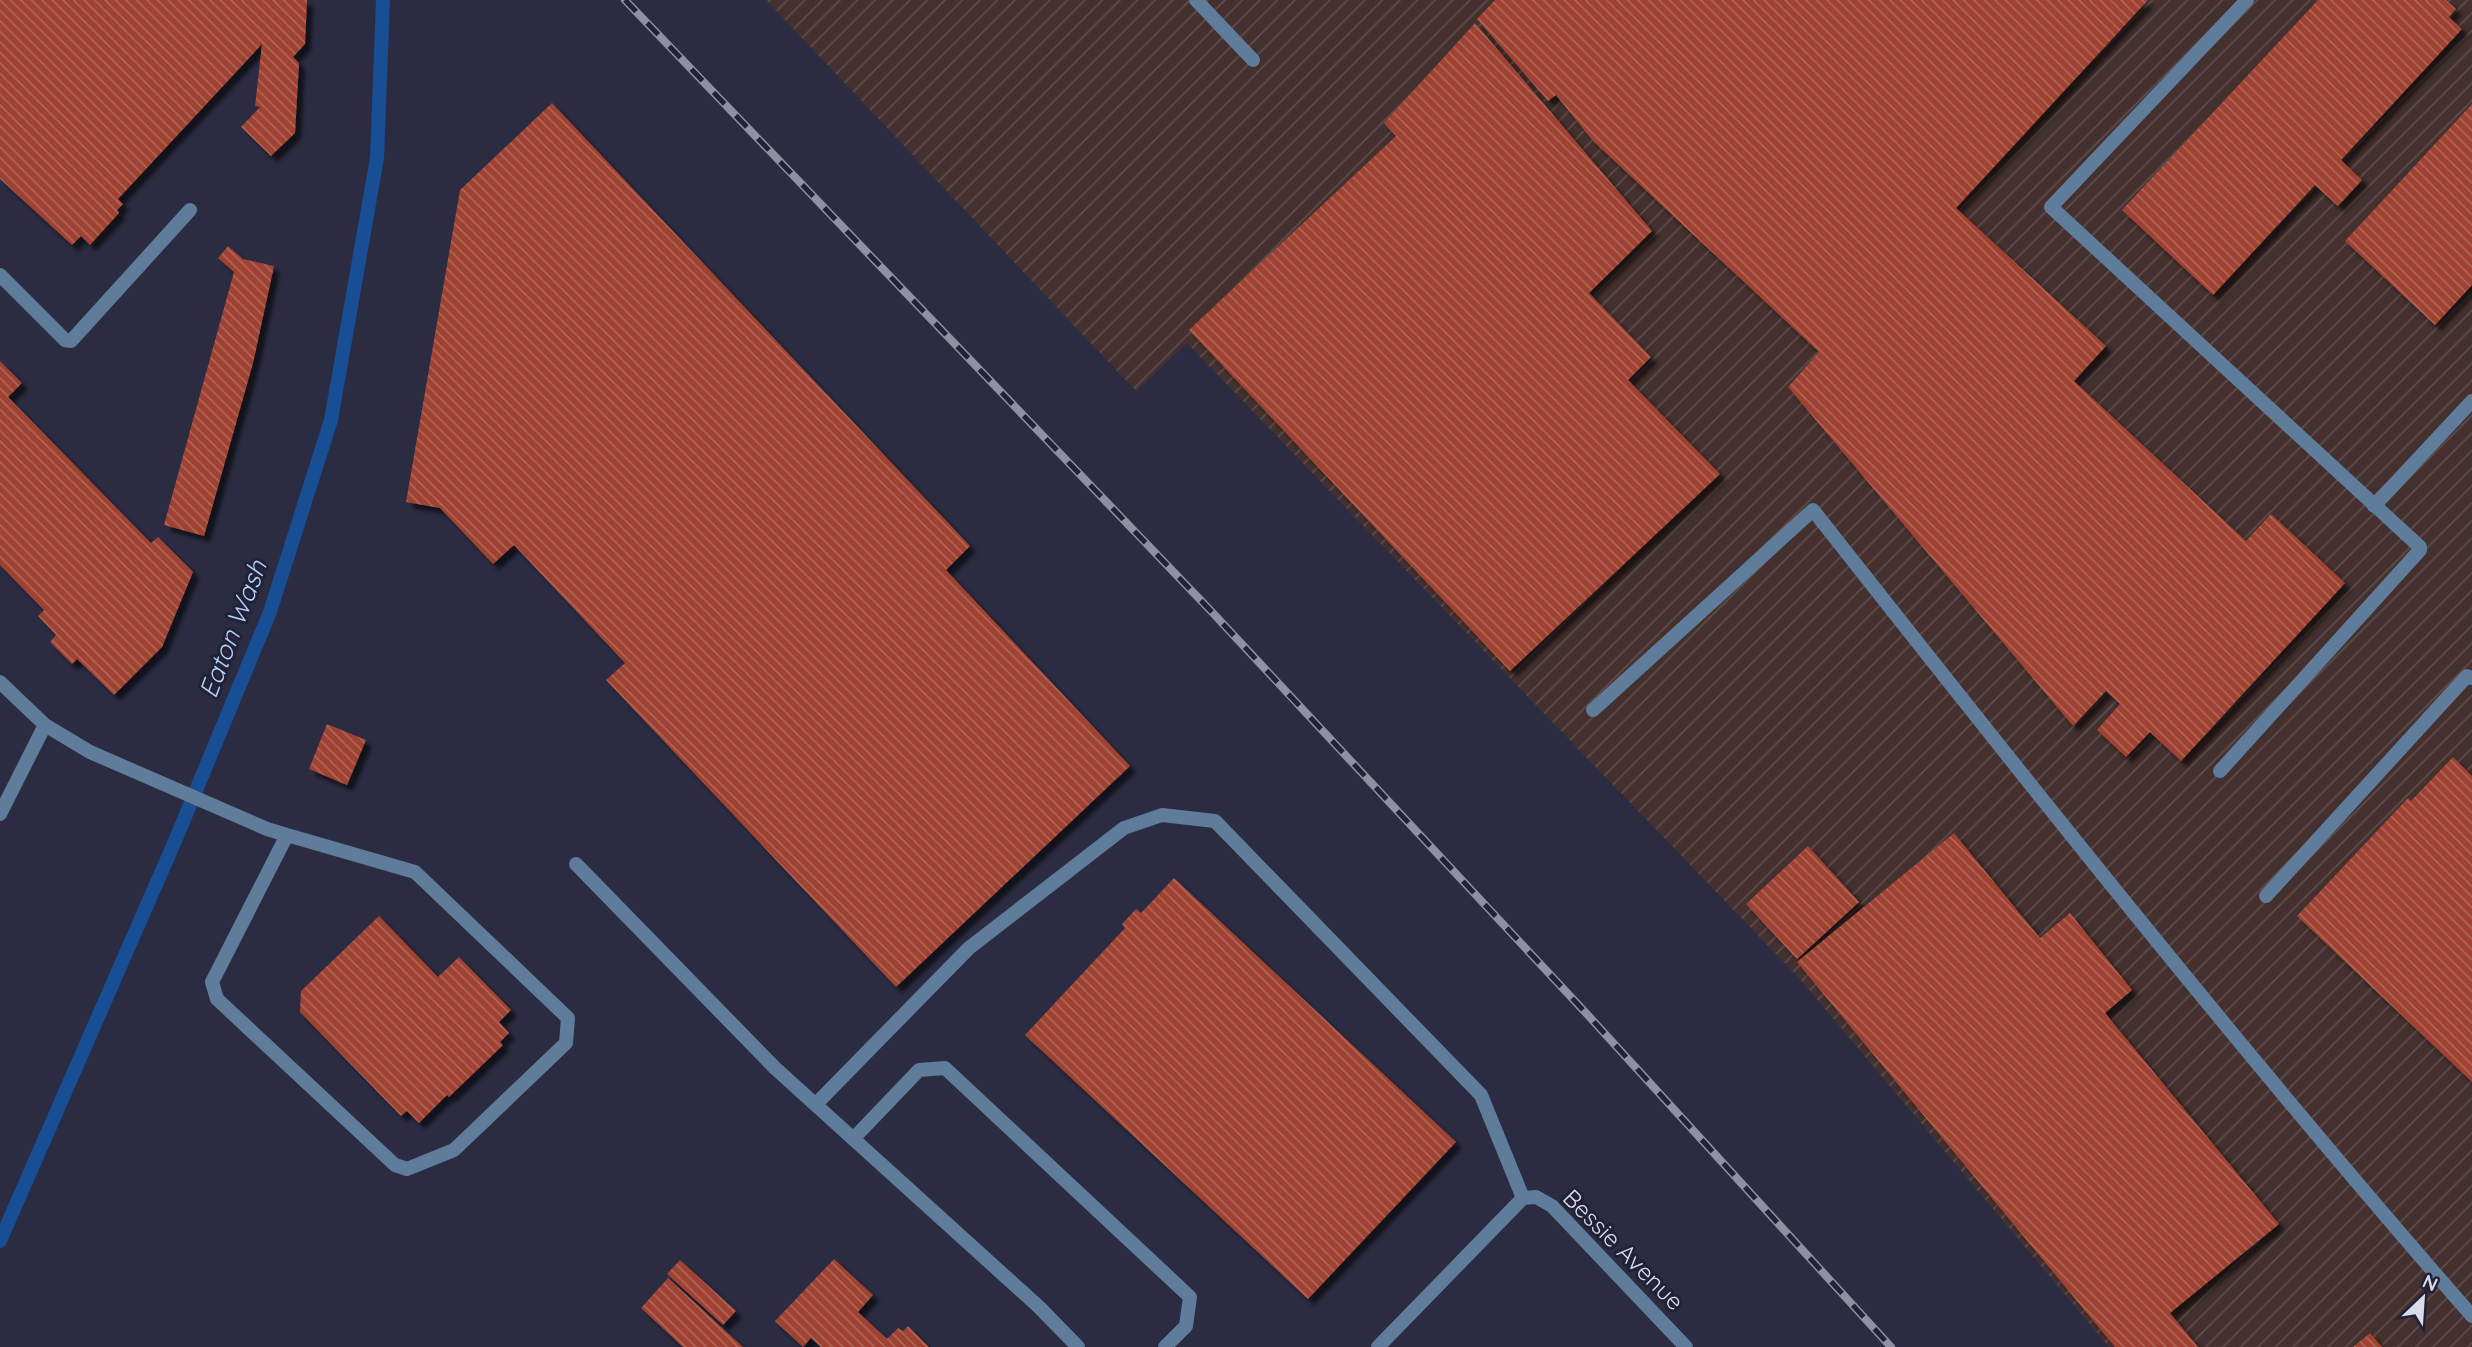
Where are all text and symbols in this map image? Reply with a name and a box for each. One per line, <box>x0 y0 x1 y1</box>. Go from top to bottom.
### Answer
water label: Eaton Wash <box>191 554 274 702</box>
street label: Bessie Avenue <box>1557 1182 1691 1316</box>
north arrow <box>2388 1263 2458 1333</box>
text: N <box>2419 1269 2442 1296</box>

